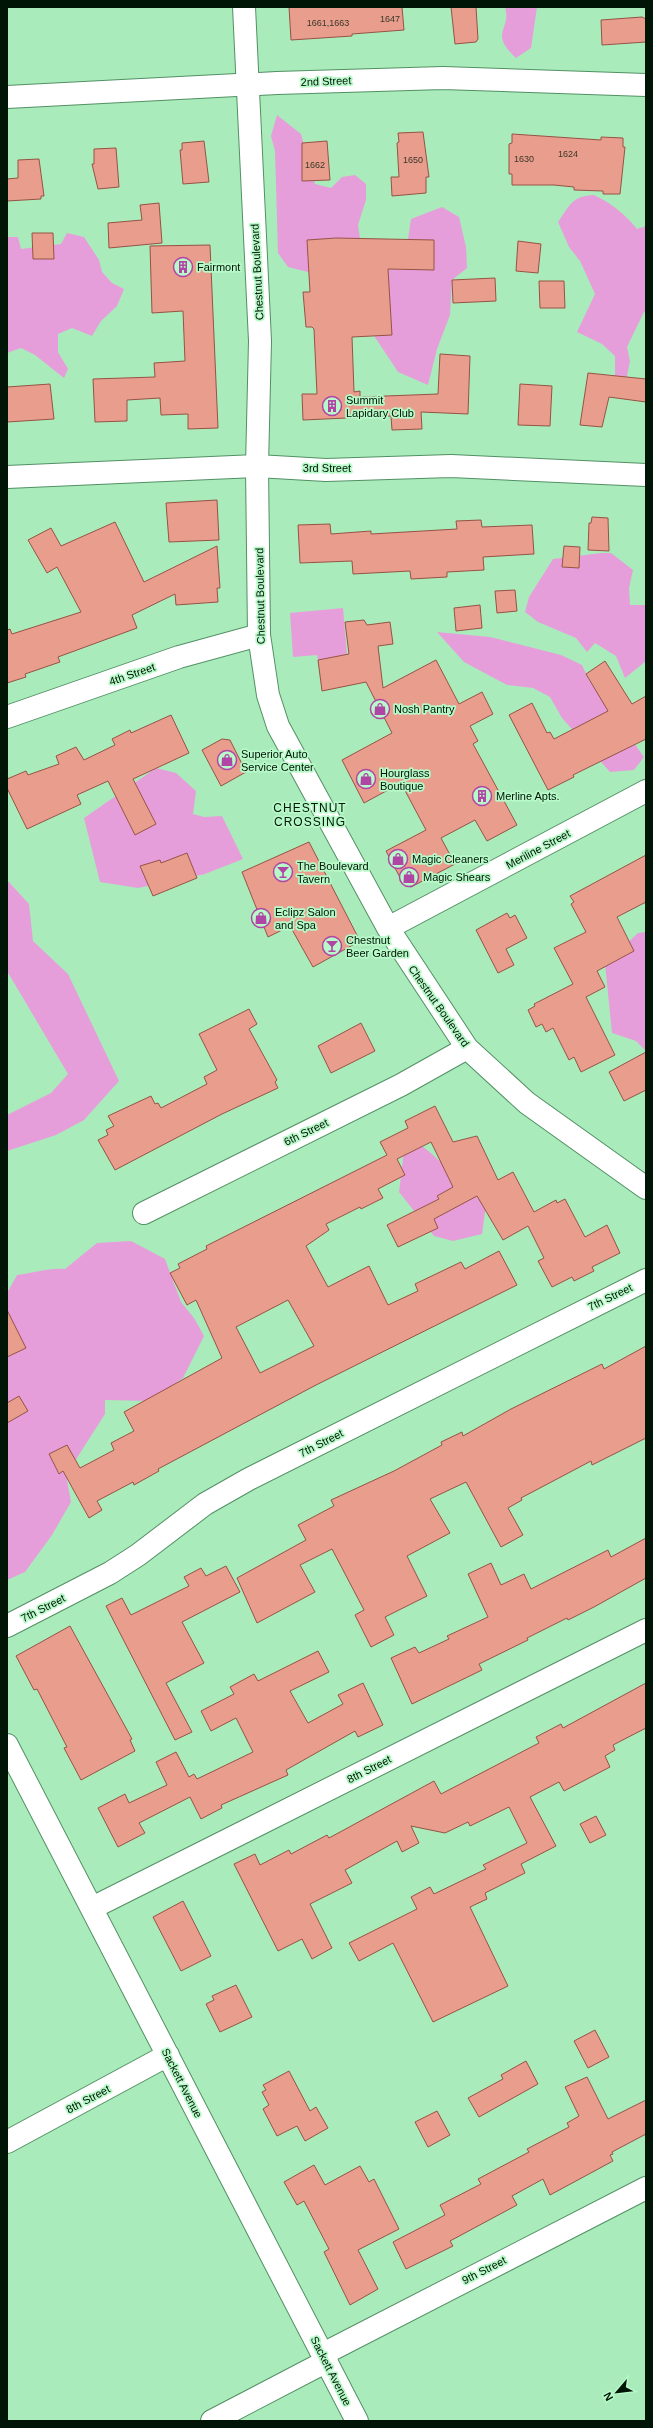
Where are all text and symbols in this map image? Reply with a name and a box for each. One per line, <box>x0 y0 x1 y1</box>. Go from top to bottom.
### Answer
house number: 1647 <box>380 14 400 24</box>
house number: 1661,1663 <box>307 18 349 28</box>
street label: 2nd Street <box>300 74 352 88</box>
house number: 1624 <box>558 149 578 159</box>
house number: 1630 <box>514 154 534 164</box>
house number: 1650 <box>403 155 423 165</box>
house number: 1662 <box>305 160 325 170</box>
street label: Chestnut Boulevard <box>248 223 266 321</box>
building icon: Fairmont <box>172 256 194 278</box>
place label: Fairmont <box>197 261 240 273</box>
place label: Summit Lapidary Club <box>346 394 414 419</box>
building icon: Summit Lapidary Club <box>321 395 343 417</box>
street label: 3rd Street <box>303 462 351 474</box>
street label: Chestnut Boulevard <box>253 548 267 644</box>
street label: 4th Street <box>107 661 157 687</box>
shop icon: Nosh Pantry <box>369 698 391 720</box>
place label: Nosh Pantry <box>394 703 455 715</box>
place label: Superior Auto Service Center <box>241 748 314 773</box>
shop icon: Superior Auto Service Center <box>216 749 238 771</box>
place label: Hourglass Boutique <box>380 767 430 792</box>
shop icon: Hourglass Boutique <box>355 768 377 790</box>
building icon: Merline Apts. <box>471 785 493 807</box>
place label: Merline Apts. <box>496 790 560 802</box>
district label: CHESTNUT CROSSING <box>273 801 347 829</box>
street label: Meriline Street <box>504 827 572 871</box>
shop icon: Magic Cleaners <box>387 848 409 870</box>
place label: Magic Cleaners <box>412 853 489 865</box>
place label: The Boulevard Tavern <box>297 860 369 885</box>
bar icon: The Boulevard Tavern <box>272 861 294 883</box>
shop icon: Magic Shears <box>398 866 420 888</box>
place label: Magic Shears <box>423 871 491 883</box>
place label: Eclipz Salon and Spa <box>275 906 336 931</box>
shop icon: Eclipz Salon and Spa <box>250 907 272 929</box>
place label: Chestnut Beer Garden <box>346 934 409 959</box>
bar icon: Chestnut Beer Garden <box>321 935 343 957</box>
street label: Chestnut Boulevard <box>406 963 472 1049</box>
street label: 6th Street <box>282 1116 330 1148</box>
street label: 7th Street <box>586 1281 634 1313</box>
street label: 7th Street <box>297 1427 345 1459</box>
street label: 7th Street <box>19 1592 67 1624</box>
street label: 8th Street <box>345 1753 393 1785</box>
street label: Sackett Avenue <box>159 2046 205 2120</box>
street label: 8th Street <box>64 2083 112 2115</box>
street label: 9th Street <box>460 2254 508 2286</box>
street label: Sackett Avenue <box>308 2334 354 2408</box>
north arrow <box>597 2372 637 2412</box>
text: N <box>601 2390 615 2403</box>

